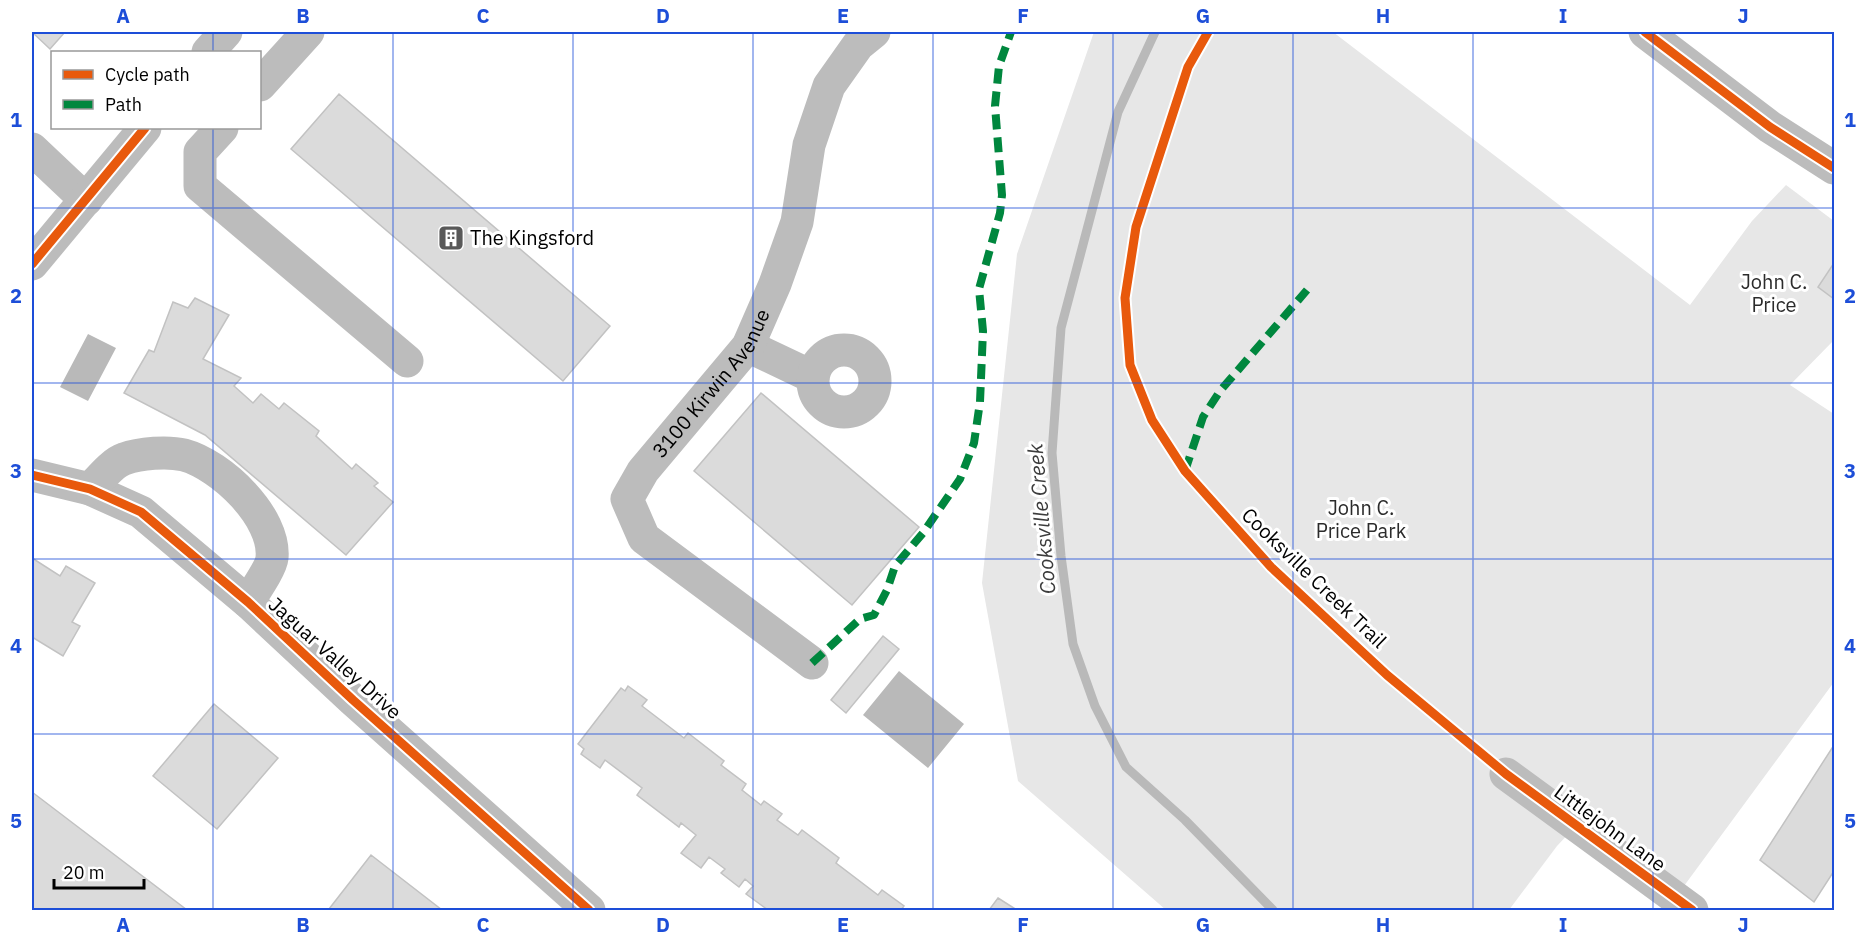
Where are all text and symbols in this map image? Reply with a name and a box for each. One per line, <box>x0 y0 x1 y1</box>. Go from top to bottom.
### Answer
text: A <box>116 2 130 29</box>
text: B <box>296 2 310 29</box>
text: C <box>476 2 490 29</box>
text: D <box>656 2 670 29</box>
text: E <box>837 2 849 29</box>
text: F <box>1017 2 1029 29</box>
text: G <box>1196 2 1210 29</box>
text: H <box>1376 2 1390 29</box>
text: I <box>1559 2 1567 29</box>
text: J <box>1737 2 1749 29</box>
legend <box>51 51 261 129</box>
text: Cycle path <box>105 63 190 86</box>
text: Path <box>105 93 142 116</box>
text: 1 <box>10 106 22 133</box>
text: 1 <box>1844 106 1856 133</box>
building icon: The Kingsford <box>436 223 466 253</box>
place label: The Kingsford <box>470 224 594 251</box>
park label: John C. Price <box>1741 268 1807 318</box>
text: 2 <box>10 282 22 309</box>
text: 2 <box>1844 282 1856 309</box>
street label: 3100 Kirwin Avenue <box>646 305 776 463</box>
water label: Cooksville Creek <box>1020 442 1062 596</box>
text: 3 <box>10 457 22 484</box>
text: 3 <box>1844 457 1856 484</box>
park label: John C. Price Park <box>1316 494 1407 544</box>
street label: Cooksville Creek Trail <box>1236 501 1393 654</box>
street label: Jaguar Valley Drive <box>263 591 408 725</box>
text: 4 <box>10 632 22 659</box>
text: 4 <box>1844 632 1856 659</box>
street label: Littlejohn Lane <box>1549 778 1672 877</box>
text: 5 <box>10 807 22 834</box>
text: 5 <box>1844 807 1856 834</box>
scale bar <box>54 852 144 890</box>
text: 20 m <box>63 861 105 884</box>
text: A <box>116 911 130 938</box>
text: B <box>296 911 310 938</box>
text: C <box>476 911 490 938</box>
text: D <box>656 911 670 938</box>
text: E <box>837 911 849 938</box>
text: F <box>1017 911 1029 938</box>
text: G <box>1196 911 1210 938</box>
text: H <box>1376 911 1390 938</box>
text: I <box>1559 911 1567 938</box>
text: J <box>1737 911 1749 938</box>

